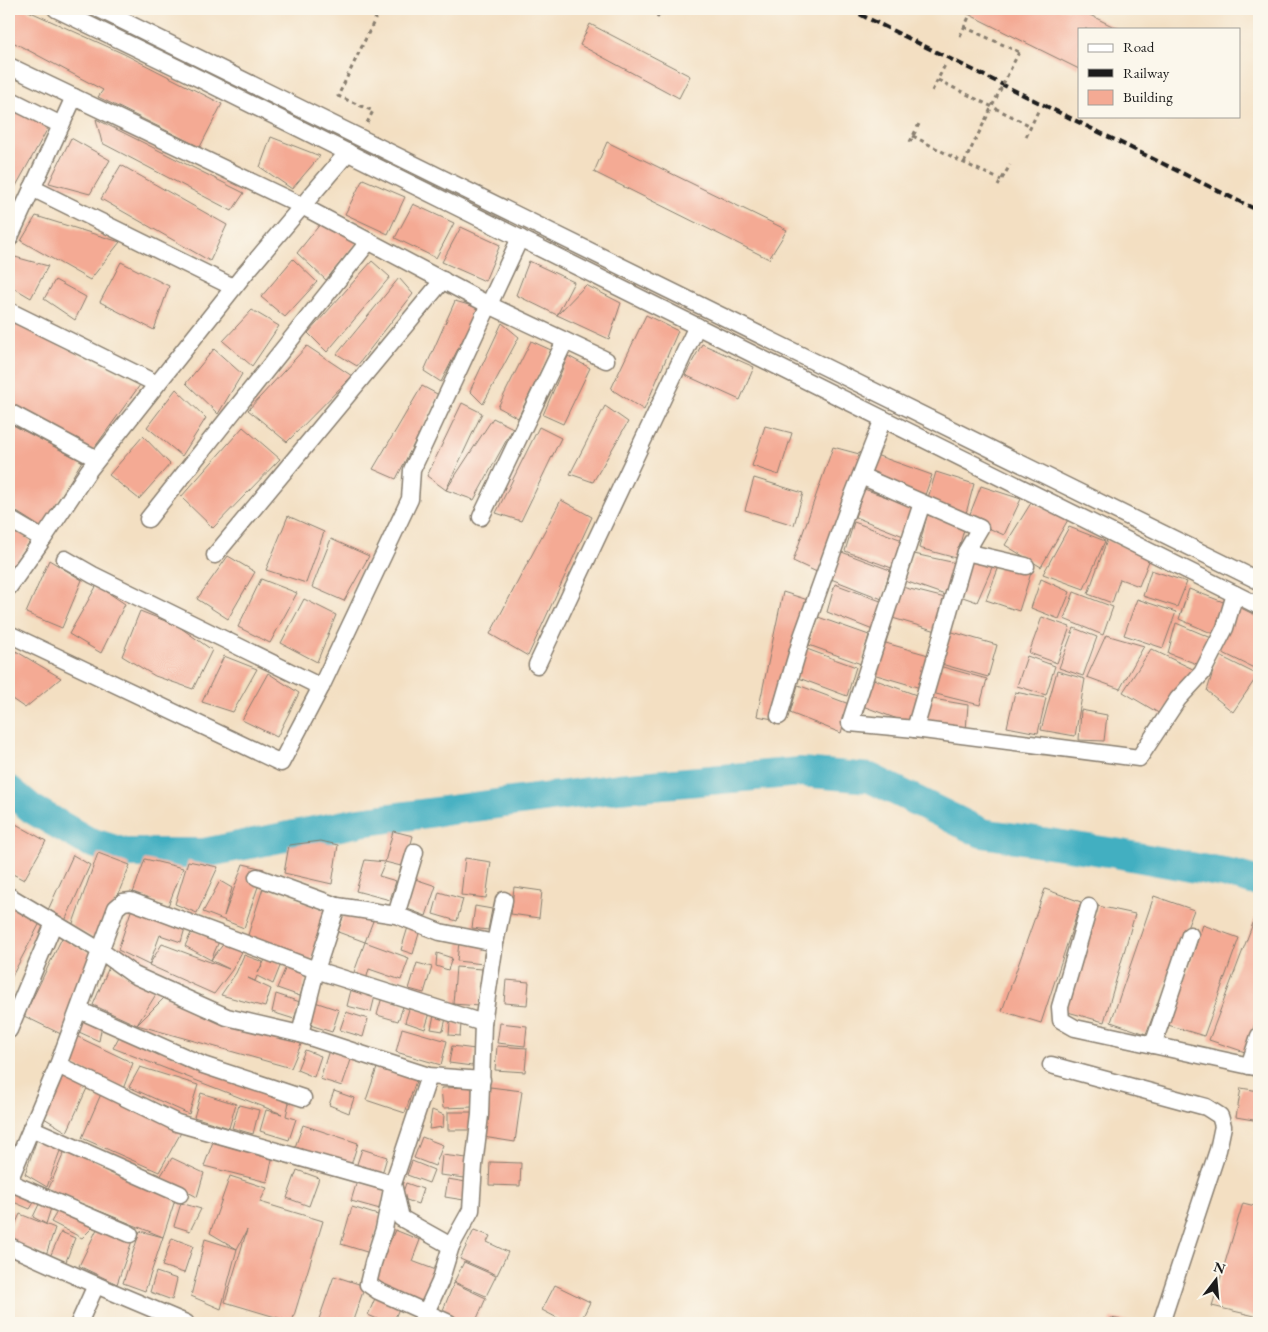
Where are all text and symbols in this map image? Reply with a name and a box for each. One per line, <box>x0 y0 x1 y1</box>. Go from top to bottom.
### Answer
legend <box>1078 28 1240 118</box>
text: Road <box>1123 37 1155 56</box>
text: Railway <box>1123 63 1170 82</box>
text: Building <box>1123 87 1173 106</box>
north arrow <box>1190 1254 1240 1304</box>
text: N <box>1212 1257 1228 1278</box>

